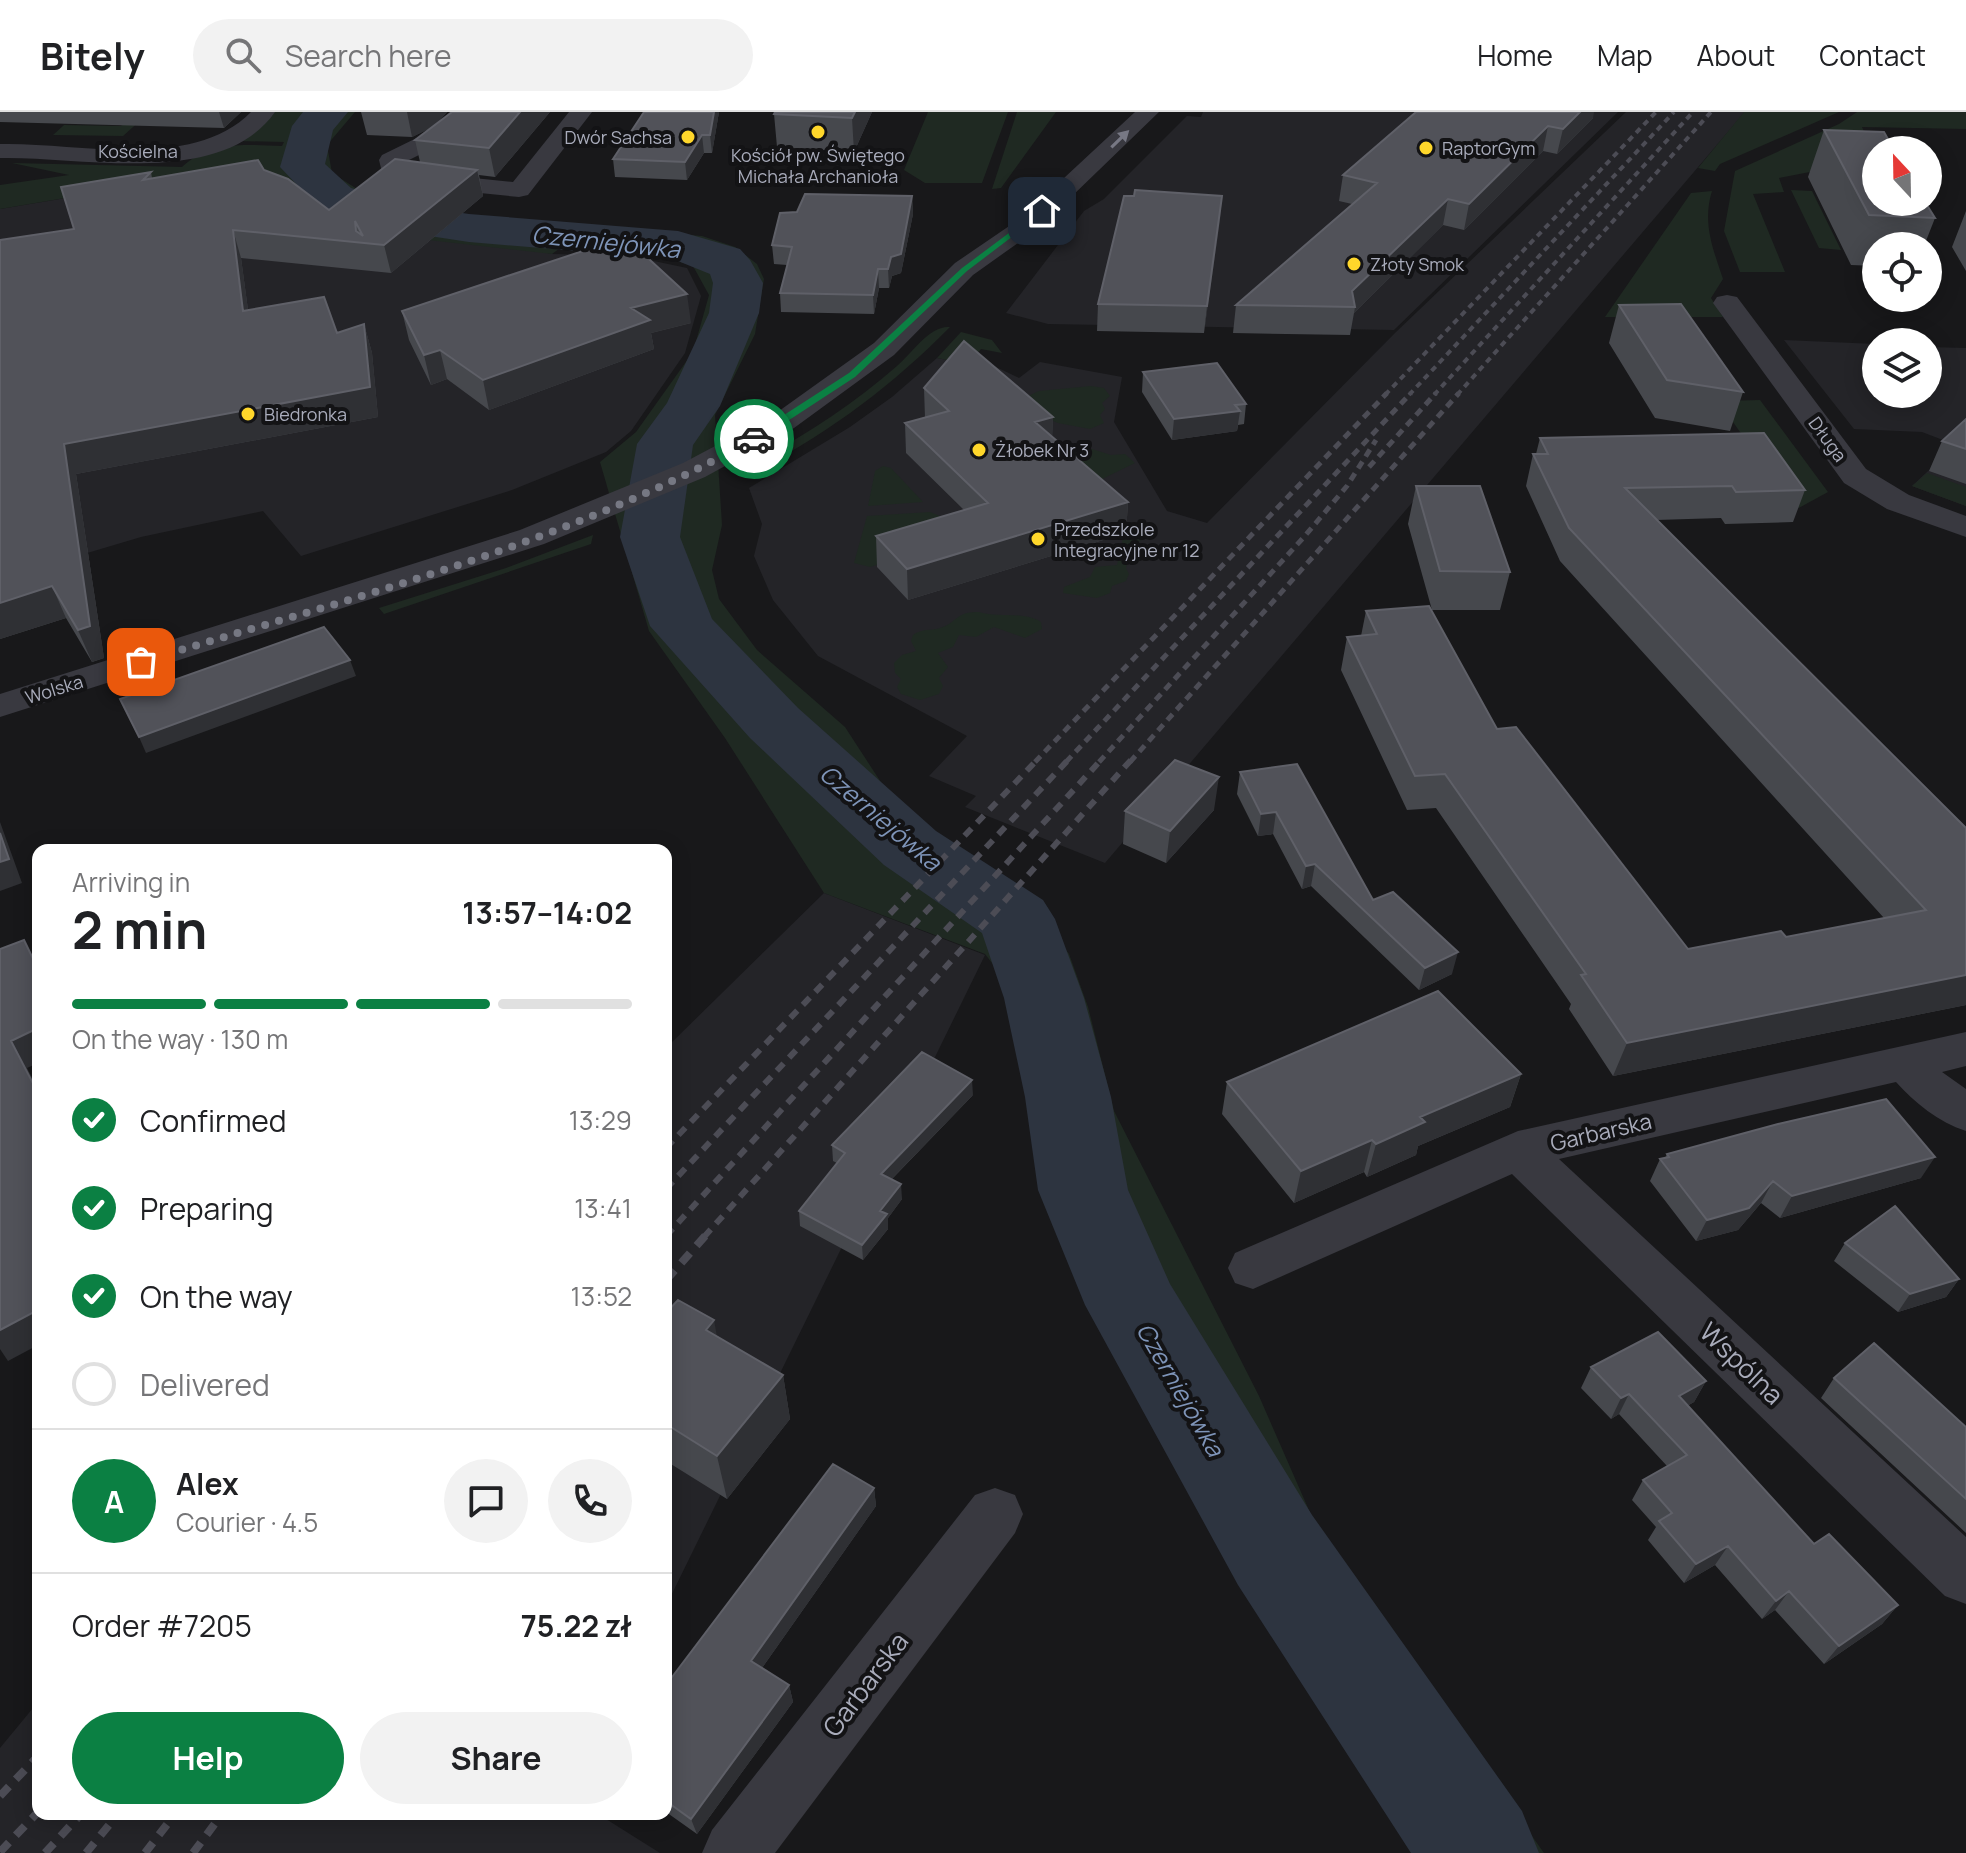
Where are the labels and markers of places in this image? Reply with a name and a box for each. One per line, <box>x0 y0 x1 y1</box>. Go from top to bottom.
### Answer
marker: Kościół pw. Świętego Michała Archanioła <box>809 123 827 141</box>
place label: Dwór Sachsa <box>565 125 672 149</box>
marker: Dwór Sachsa <box>679 128 697 146</box>
place label: RaptorGym <box>1442 136 1535 160</box>
marker: RaptorGym <box>1417 139 1435 157</box>
place label: Kościół pw. Świętego Michała Archanioła <box>731 143 905 188</box>
pin <box>1008 177 1076 245</box>
place label: Złoty Smok <box>1370 252 1465 276</box>
marker: Złoty Smok <box>1345 255 1363 273</box>
place label: Biedronka <box>264 402 347 426</box>
marker: Biedronka <box>239 405 257 423</box>
place label: Żłobek Nr 3 <box>995 438 1089 462</box>
marker: Żłobek Nr 3 <box>970 441 988 459</box>
place label: Przedszkole Integracyjne nr 12 <box>1054 517 1199 562</box>
marker: Przedszkole Integracyjne nr 12 <box>1029 530 1047 548</box>
pin <box>107 628 175 696</box>

